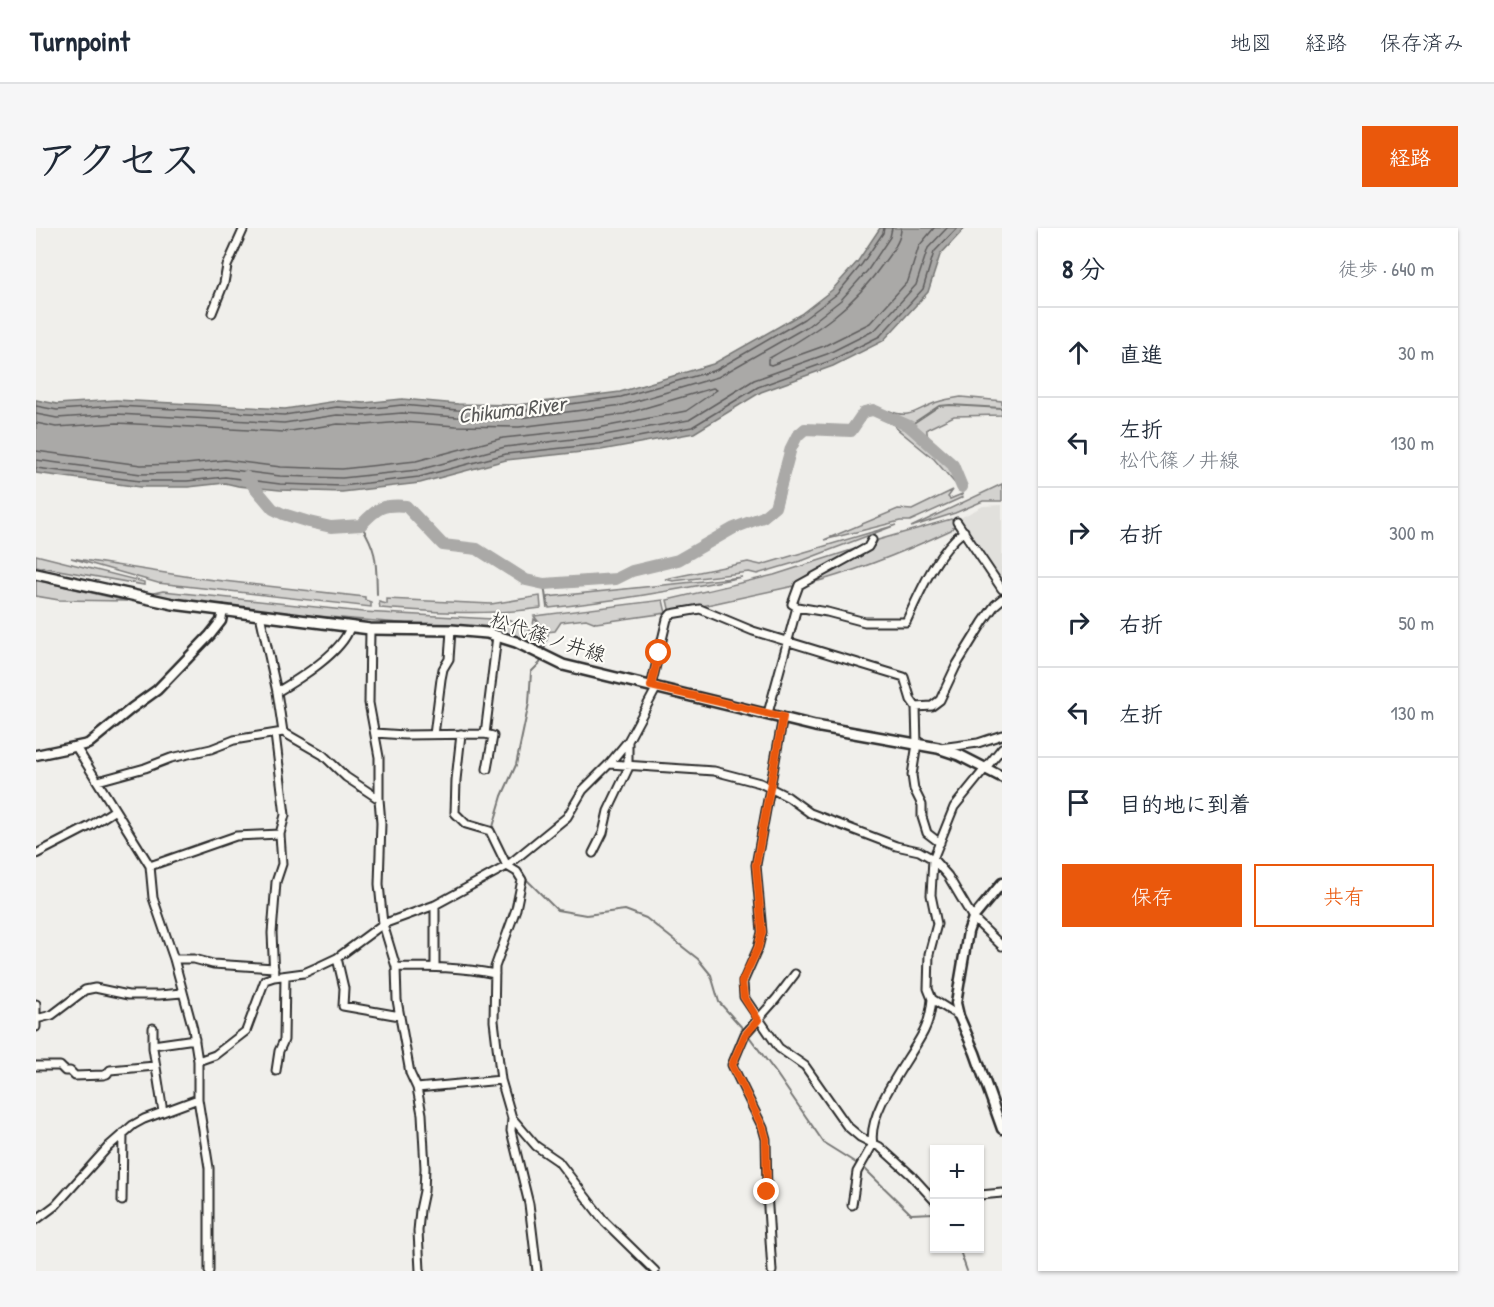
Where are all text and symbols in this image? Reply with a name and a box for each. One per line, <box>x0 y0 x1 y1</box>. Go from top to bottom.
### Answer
text: Turnpoint <box>30 22 130 60</box>
text: 地図 <box>1230 28 1272 57</box>
text: 経路 <box>1305 28 1347 57</box>
text: 保存済み <box>1380 28 1464 57</box>
button: 経路 <box>1362 126 1458 187</box>
text: アクセス <box>36 130 201 187</box>
text: 8 分 <box>1062 251 1105 286</box>
text: 徒歩 · 640 m <box>1338 255 1434 282</box>
icon: ahead <box>1062 336 1095 369</box>
text: 直進 <box>1119 339 1163 369</box>
text: 30 m <box>1398 339 1434 366</box>
water label: Chikuma River <box>456 388 570 431</box>
text: 左折 <box>1119 414 1163 444</box>
icon: left <box>1062 426 1095 459</box>
text: 130 m <box>1391 429 1434 456</box>
text: 松代篠ノ井線 <box>1119 446 1239 473</box>
icon: right <box>1062 516 1095 549</box>
text: 右折 <box>1119 519 1163 549</box>
text: 300 m <box>1389 519 1434 546</box>
street label: 松代篠ノ井線 <box>487 605 609 668</box>
icon: right <box>1062 606 1095 639</box>
text: 右折 <box>1119 609 1163 639</box>
text: 50 m <box>1398 609 1434 636</box>
route start <box>645 639 671 665</box>
icon: left <box>1062 696 1095 729</box>
text: 左折 <box>1119 699 1163 729</box>
text: 130 m <box>1391 699 1434 726</box>
icon: arrive <box>1062 786 1095 819</box>
text: 目的地に到着 <box>1119 789 1251 819</box>
button: 保存 <box>1062 864 1242 927</box>
button: 共有 <box>1254 864 1434 927</box>
map controls <box>930 1145 984 1253</box>
button: + <box>930 1145 984 1199</box>
route end <box>753 1178 779 1204</box>
button: − <box>930 1199 984 1253</box>

